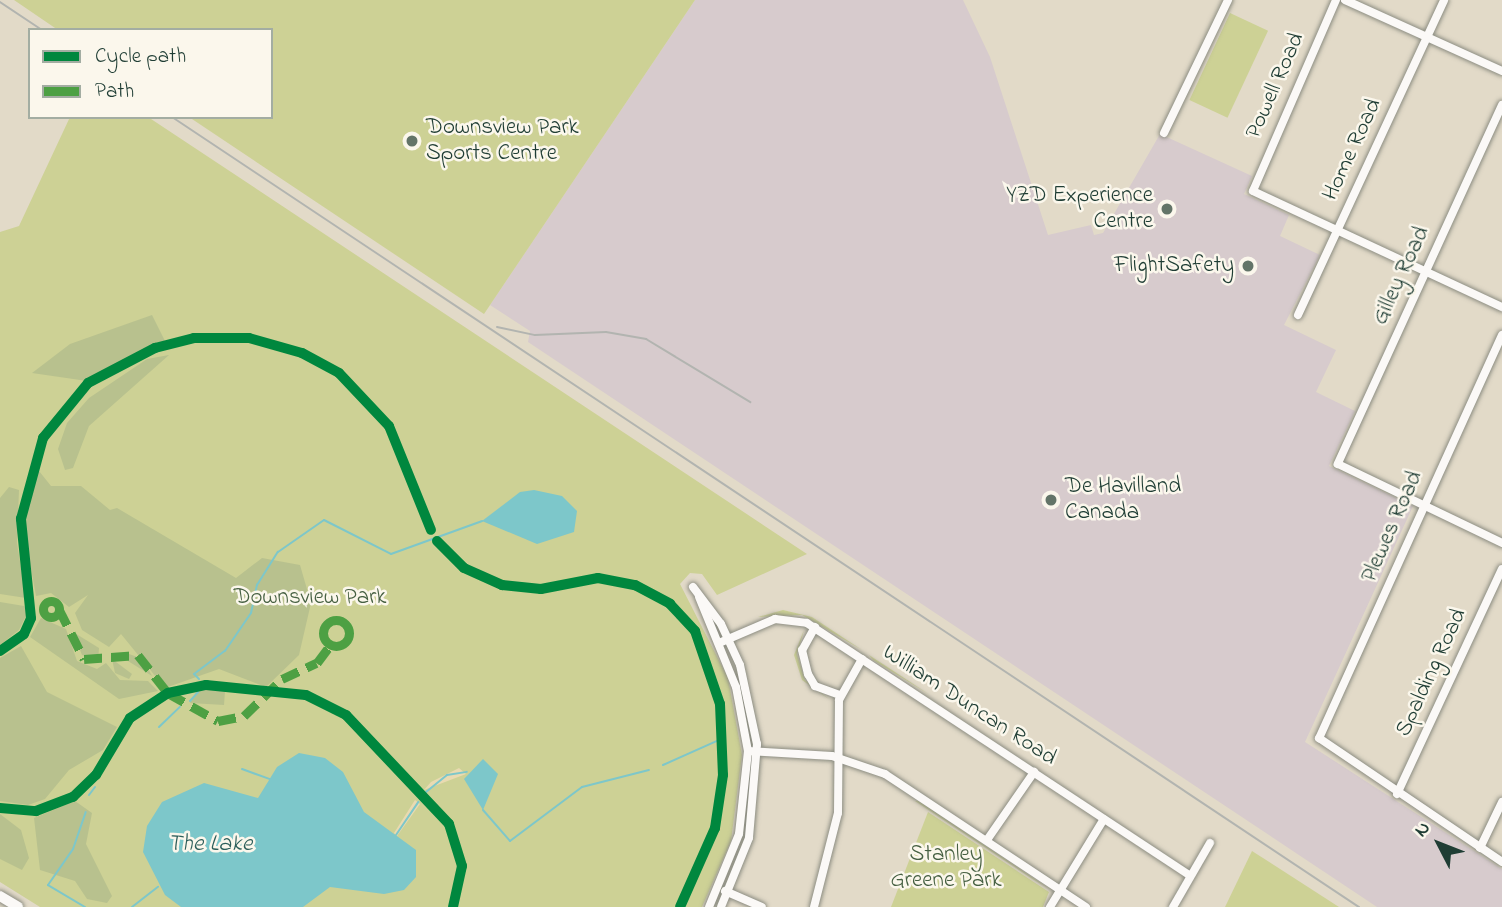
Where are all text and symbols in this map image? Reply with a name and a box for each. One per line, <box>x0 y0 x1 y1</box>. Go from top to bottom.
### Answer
legend <box>28 28 273 119</box>
street label: Powell Road <box>1240 29 1312 143</box>
text: Cycle path <box>95 42 186 72</box>
text: Path <box>95 77 134 107</box>
street label: Home Road <box>1317 95 1389 205</box>
place label: Downsview Park Sports Centre <box>426 114 579 168</box>
marker: Downsview Park Sports Centre <box>404 133 420 149</box>
place label: YZD Experience Centre <box>1006 182 1153 236</box>
marker: YZD Experience Centre <box>1159 201 1175 217</box>
street label: Gilley Road <box>1367 223 1437 329</box>
place label: FlightSafety <box>1114 252 1234 280</box>
marker: FlightSafety <box>1240 258 1256 274</box>
street label: Plewes Road <box>1356 467 1430 587</box>
place label: De Havilland Canada <box>1065 473 1181 527</box>
marker: De Havilland Canada <box>1043 492 1059 508</box>
park label: Downsview Park <box>234 584 386 612</box>
street label: Spalding Road <box>1390 605 1474 741</box>
street label: William Duncan Road <box>877 639 1061 773</box>
north arrow <box>1404 809 1474 879</box>
text: N <box>1409 816 1437 843</box>
water label: The Lake <box>167 831 253 859</box>
park label: Stanley Greene Park <box>890 841 1002 895</box>

